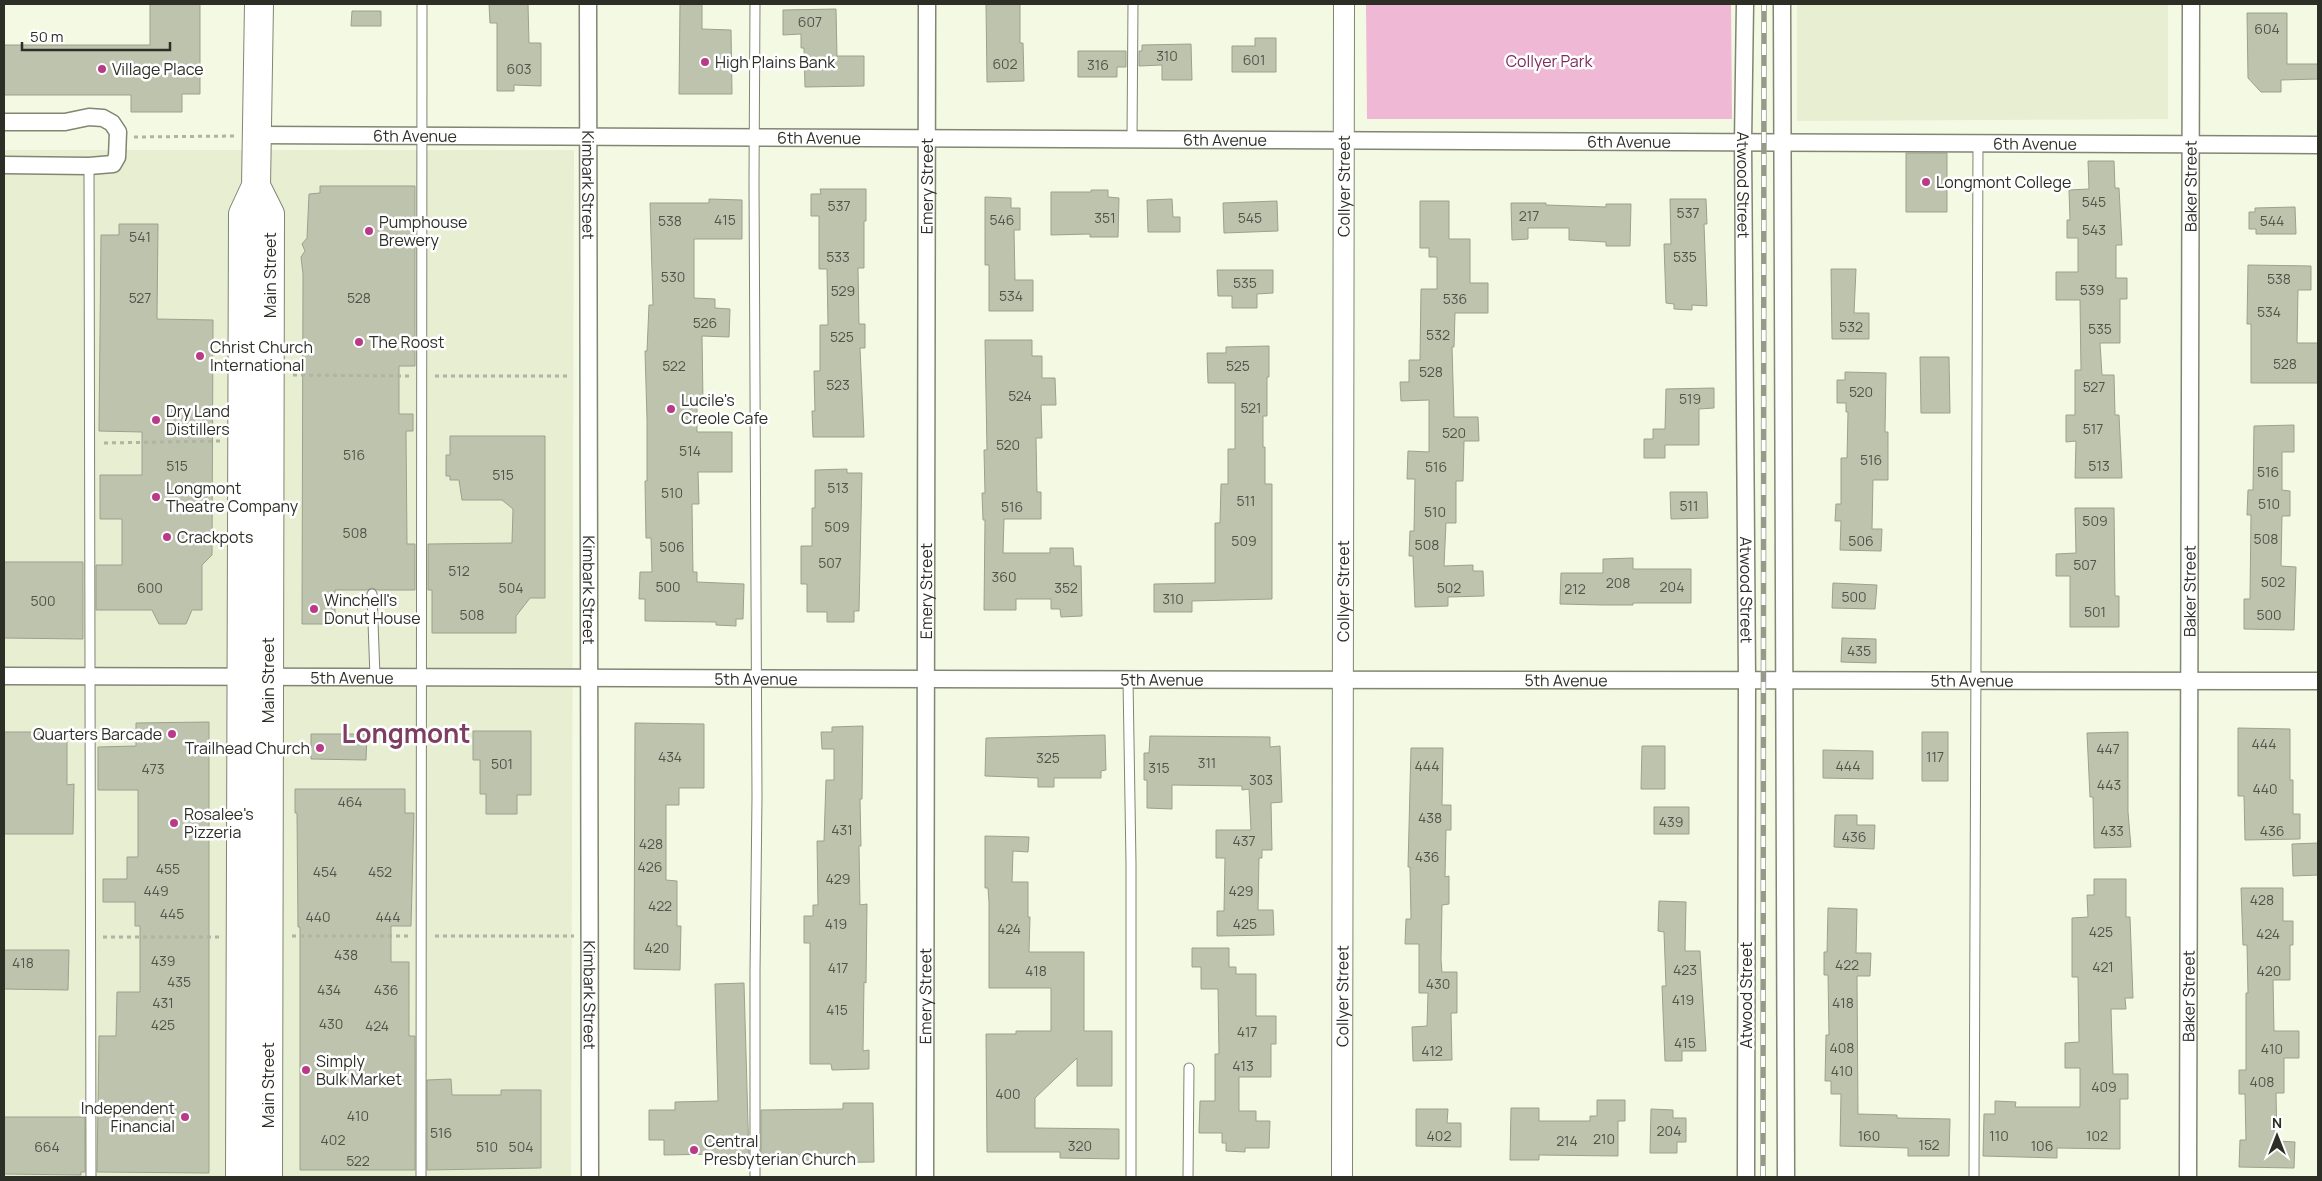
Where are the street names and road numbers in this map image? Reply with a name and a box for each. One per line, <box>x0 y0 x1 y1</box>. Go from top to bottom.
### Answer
street label: 6th Avenue <box>373 125 457 147</box>
street label: 6th Avenue <box>777 127 861 149</box>
street label: 6th Avenue <box>1183 128 1267 151</box>
street label: Kimbark Street <box>577 130 599 240</box>
street label: 6th Avenue <box>1587 130 1671 153</box>
street label: Atwood Street <box>1732 131 1755 239</box>
street label: 6th Avenue <box>1993 132 2077 155</box>
street label: Collyer Street <box>1333 135 1355 237</box>
street label: Emery Street <box>916 138 938 234</box>
street label: Baker Street <box>2179 140 2202 232</box>
street label: Main Street <box>259 232 281 318</box>
street label: Kimbark Street <box>578 535 600 645</box>
street label: Atwood Street <box>1735 536 1758 643</box>
street label: Collyer Street <box>1332 540 1354 642</box>
street label: Emery Street <box>915 543 937 639</box>
street label: Baker Street <box>2178 545 2201 637</box>
street label: Main Street <box>257 637 279 723</box>
street label: 5th Avenue <box>310 666 394 689</box>
street label: 5th Avenue <box>714 668 798 690</box>
street label: 5th Avenue <box>1120 669 1204 691</box>
street label: 5th Avenue <box>1524 669 1608 691</box>
street label: 5th Avenue <box>1930 670 2014 692</box>
street label: Kimbark Street <box>579 940 601 1050</box>
street label: Atwood Street <box>1735 942 1757 1048</box>
street label: Collyer Street <box>1331 945 1353 1047</box>
street label: Emery Street <box>914 948 936 1044</box>
street label: Baker Street <box>2177 950 2200 1042</box>
street label: Main Street <box>257 1042 279 1128</box>

